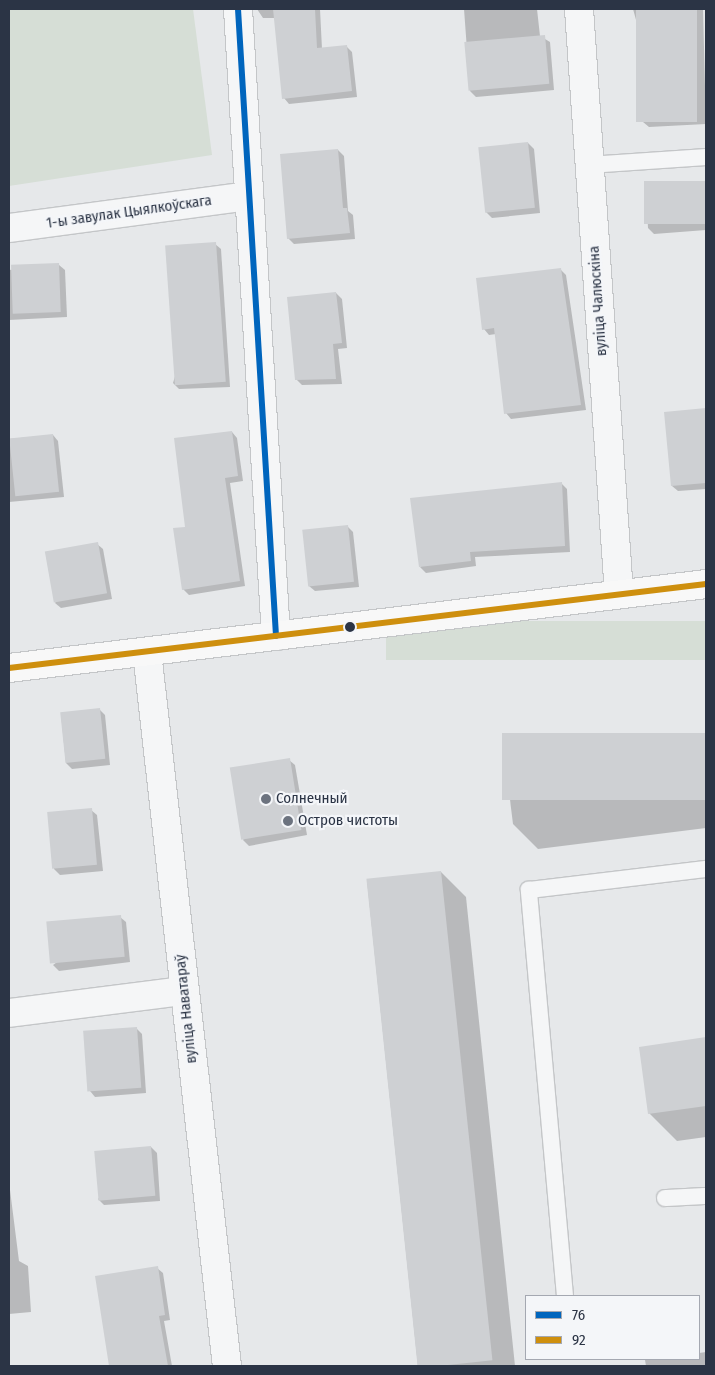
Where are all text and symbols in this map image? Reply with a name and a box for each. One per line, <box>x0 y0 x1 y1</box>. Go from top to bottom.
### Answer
street label: 1-ы завулак Цыялкоўскага <box>45 191 213 233</box>
street label: вуліца Чалюскіна <box>585 245 611 357</box>
unlabelled marker <box>345 622 355 632</box>
place label: Солнечный <box>276 790 348 808</box>
marker: Солнечный <box>260 793 272 805</box>
place label: Остров чистоты <box>298 812 398 830</box>
marker: Остров чистоты <box>282 815 294 827</box>
street label: вуліца Наватараў <box>171 954 201 1064</box>
legend <box>525 1295 700 1360</box>
text: 76 <box>572 1306 585 1324</box>
text: 92 <box>572 1331 586 1349</box>

